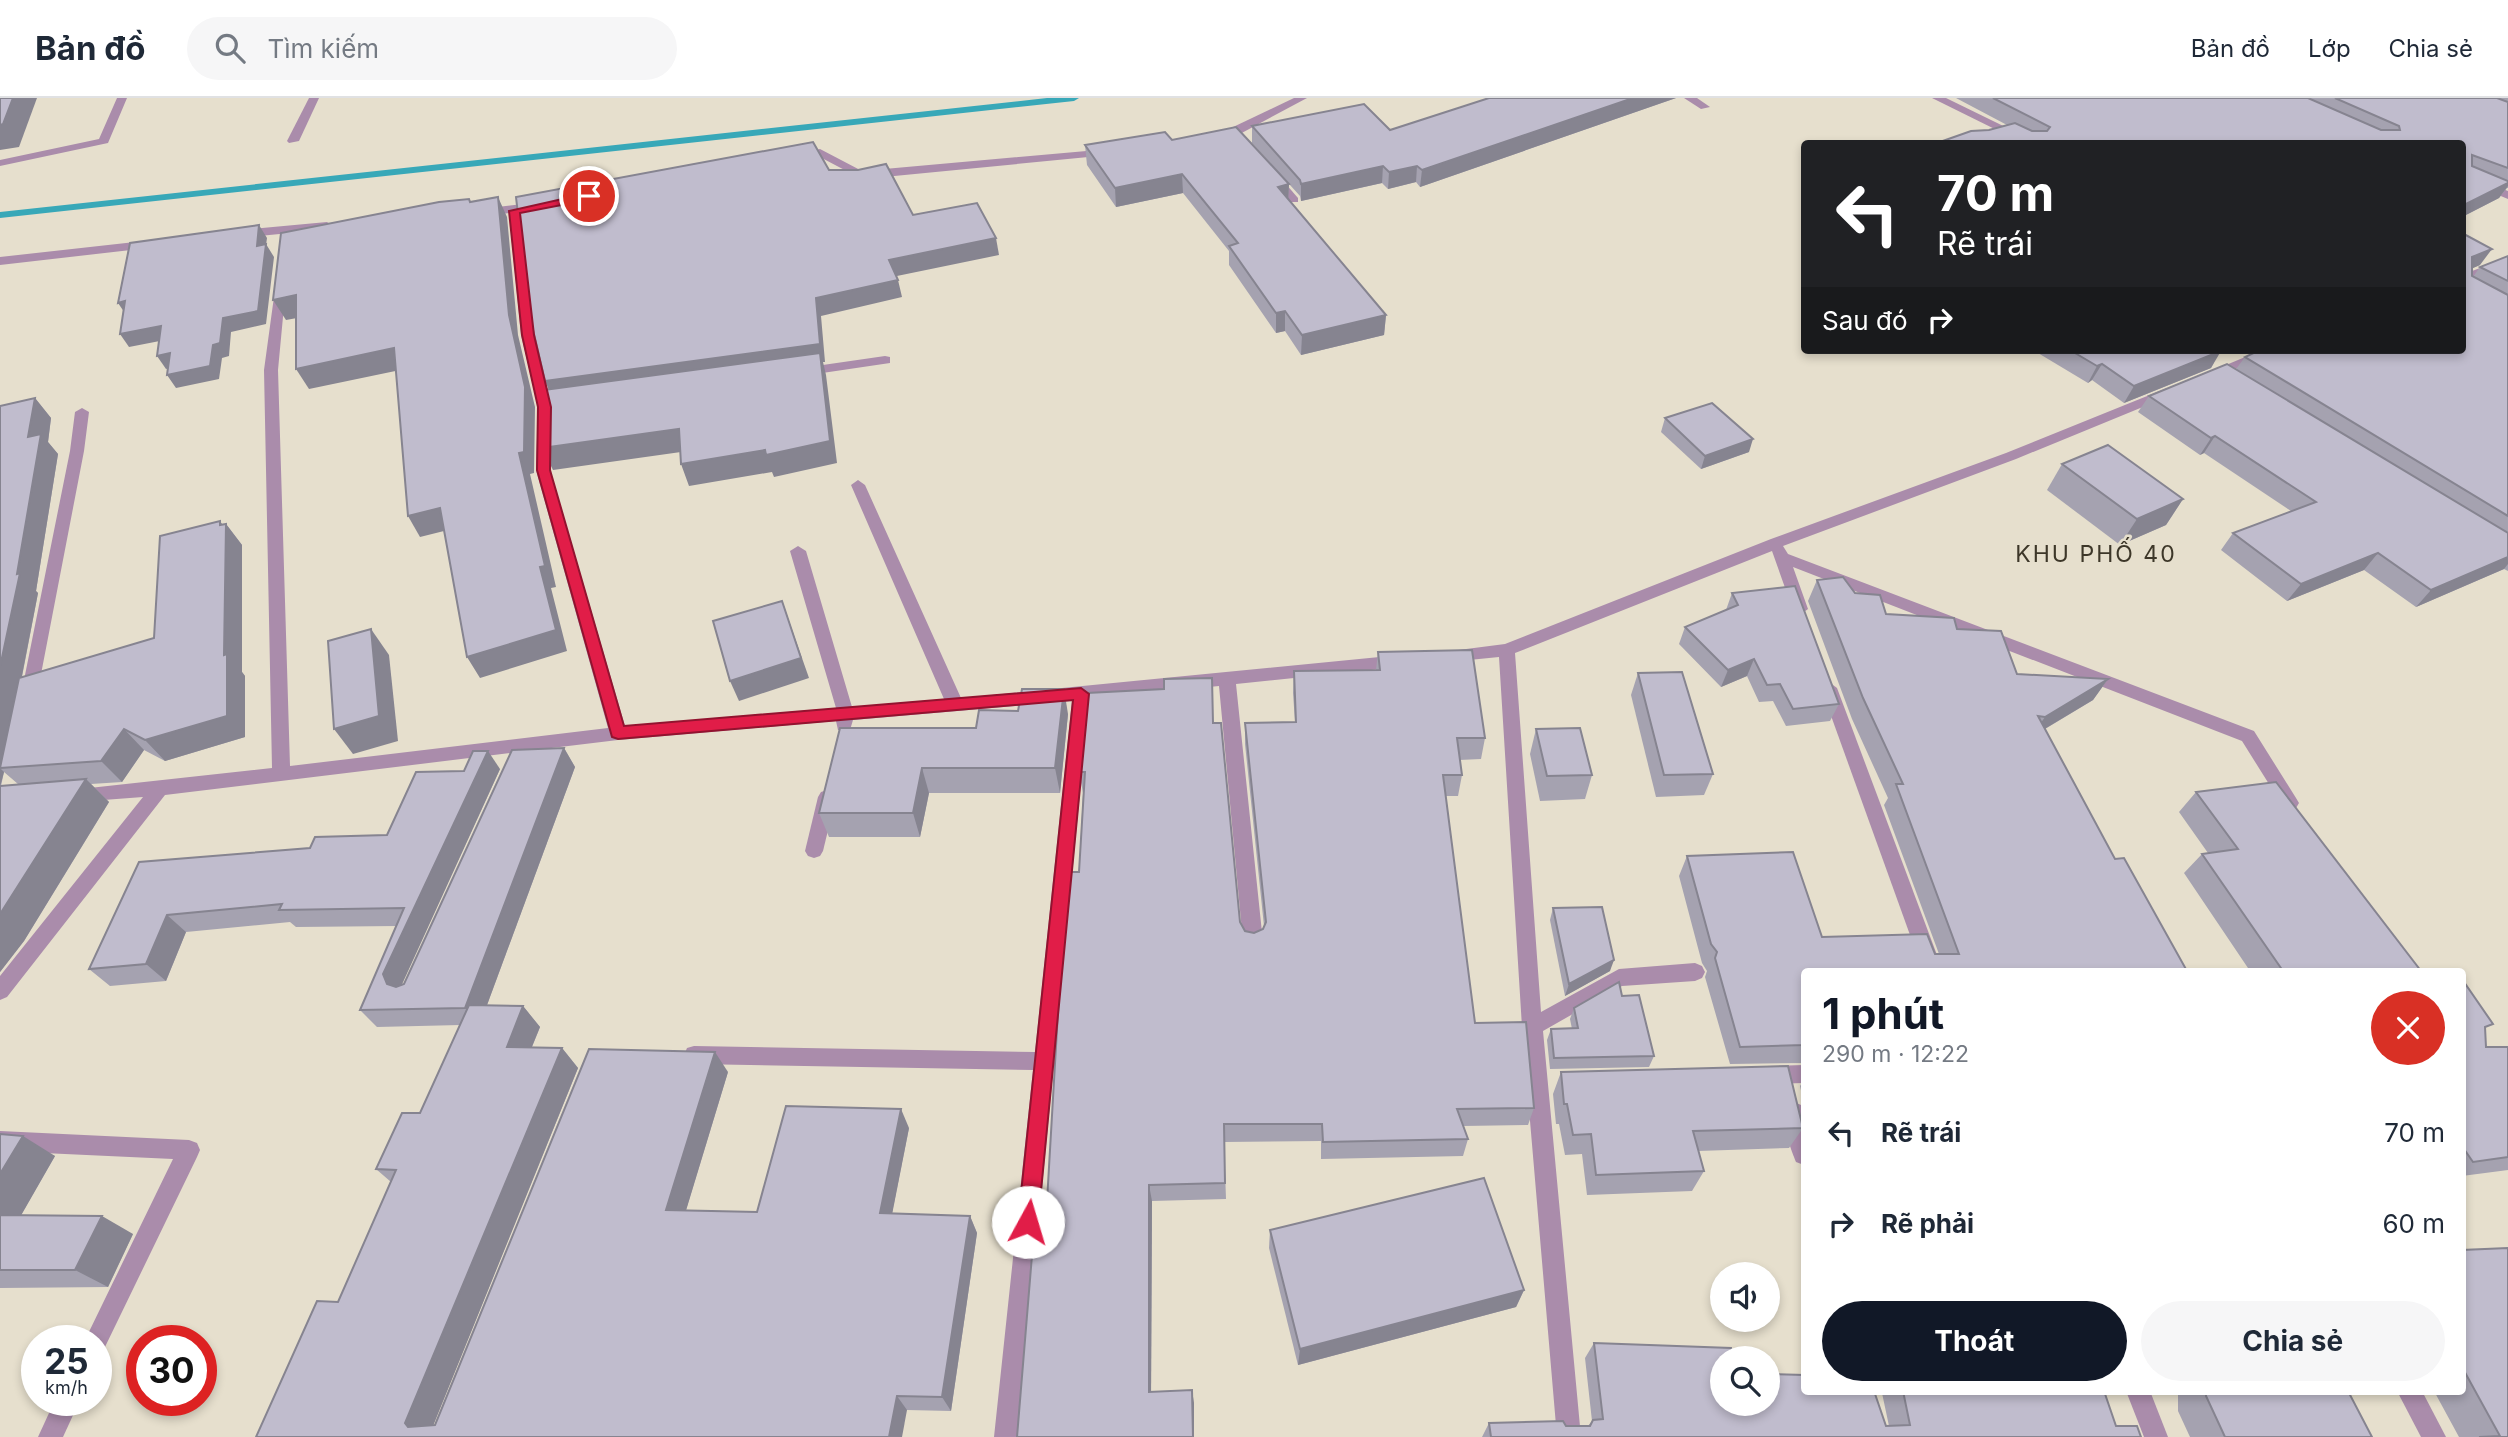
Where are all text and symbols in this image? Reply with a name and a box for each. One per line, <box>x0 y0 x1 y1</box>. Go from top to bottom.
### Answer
search box <box>187 17 677 80</box>
text: Bản đồ <box>35 28 145 68</box>
icon: search <box>211 29 249 67</box>
text: Tìm kiếm <box>267 33 379 64</box>
text: Bản đồ <box>2191 34 2270 63</box>
text: Lớp <box>2308 34 2351 63</box>
text: Chia sẻ <box>2389 34 2473 63</box>
text: 70 m <box>1937 164 2054 223</box>
pin <box>559 166 619 226</box>
icon: left <box>1822 168 1913 259</box>
icon: arrive <box>570 177 608 215</box>
text: Rẽ trái <box>1937 224 2033 263</box>
icon: right <box>1921 301 1959 339</box>
text: Sau đó <box>1822 305 1907 336</box>
district label: KHU PHỐ 40 <box>2015 536 2177 568</box>
text: 1 phút <box>1822 988 1944 1039</box>
button: close <box>2371 991 2445 1065</box>
text: 290 m · 12:22 <box>1822 1040 1969 1068</box>
icon: left <box>1822 1114 1860 1152</box>
text: Rẽ trái <box>1881 1117 1961 1148</box>
text: 70 m <box>2384 1117 2445 1148</box>
position arrow <box>991 1185 1065 1259</box>
icon: right <box>1822 1205 1860 1243</box>
text: Rẽ phải <box>1881 1208 1974 1239</box>
text: 60 m <box>2382 1208 2445 1239</box>
map controls <box>1710 1262 1780 1416</box>
button: sound <box>1710 1262 1780 1332</box>
button: Thoát <box>1822 1301 2127 1381</box>
button: Chia sẻ <box>2141 1301 2445 1381</box>
speed limit sign: 30 <box>126 1325 217 1416</box>
text: 25 <box>44 1340 89 1382</box>
button: search <box>1710 1346 1780 1416</box>
text: km/h <box>45 1377 88 1398</box>

